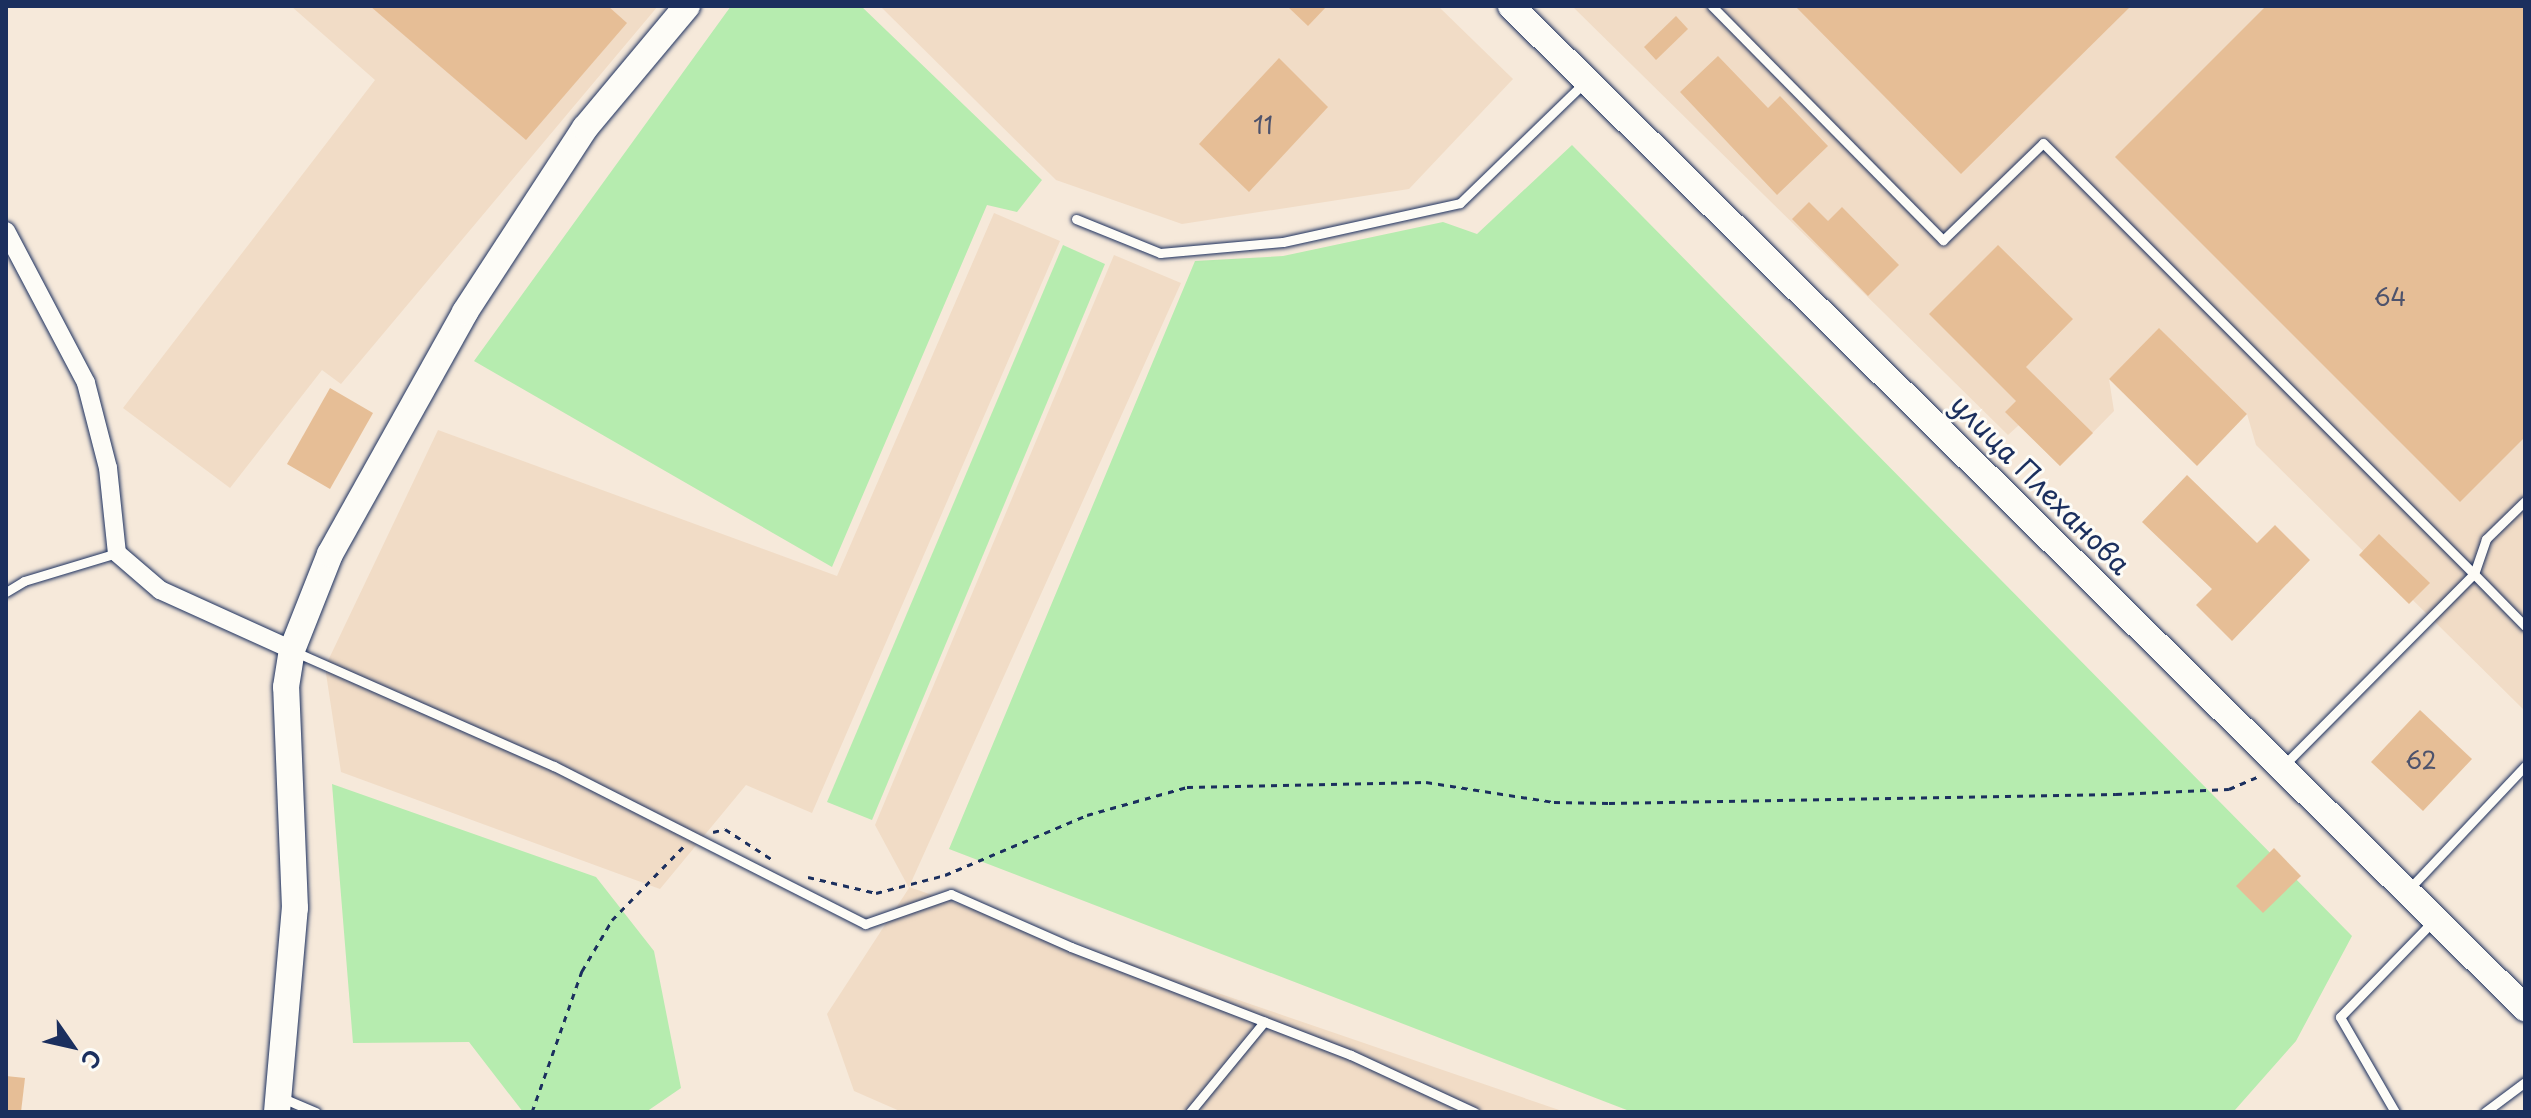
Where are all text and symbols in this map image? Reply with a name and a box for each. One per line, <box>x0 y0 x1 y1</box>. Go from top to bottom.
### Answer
house number: 11 <box>1253 111 1273 139</box>
house number: 64 <box>2374 283 2406 311</box>
street label: улица Плеханова <box>1943 386 2139 582</box>
house number: 62 <box>2405 746 2437 774</box>
north arrow <box>32 1006 112 1086</box>
text: С <box>74 1044 111 1076</box>

